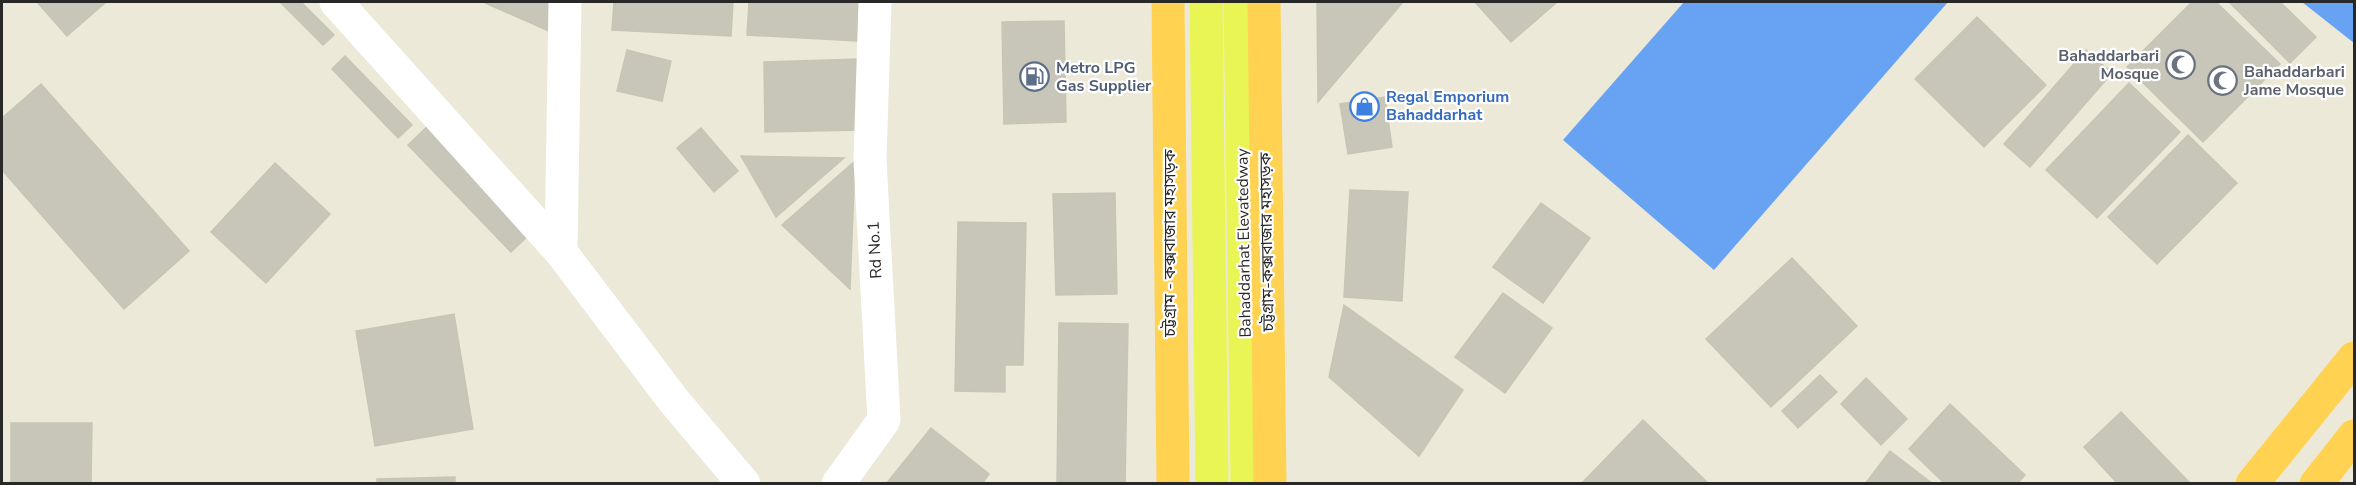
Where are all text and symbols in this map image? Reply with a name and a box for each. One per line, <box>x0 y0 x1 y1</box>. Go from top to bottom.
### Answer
place label: Bahaddarbari Mosque <box>2058 45 2159 85</box>
mosque icon: Bahaddarbari Mosque <box>2164 49 2196 81</box>
place label: Metro LPG Gas Supplier <box>1056 57 1152 97</box>
fuel station icon: Metro LPG Gas Supplier <box>1019 61 1051 93</box>
place label: Bahaddarbari Jame Mosque <box>2243 61 2345 101</box>
mosque icon: Bahaddarbari Jame Mosque <box>2207 65 2239 97</box>
place label: Regal Emporium Bahaddarhat <box>1386 86 1509 126</box>
shop icon: Regal Emporium Bahaddarhat <box>1349 90 1381 122</box>
street label: Bahaddarhat Elevatedway <box>1231 147 1257 338</box>
street label: চট্টগ্রাম - কক্সবাজার মহাসড়ক <box>1159 148 1181 338</box>
street label: চট্টগ্রাম-কক্সবাজার মহাসড়ক <box>1254 151 1280 333</box>
street label: Rd No.1 <box>863 221 887 279</box>

